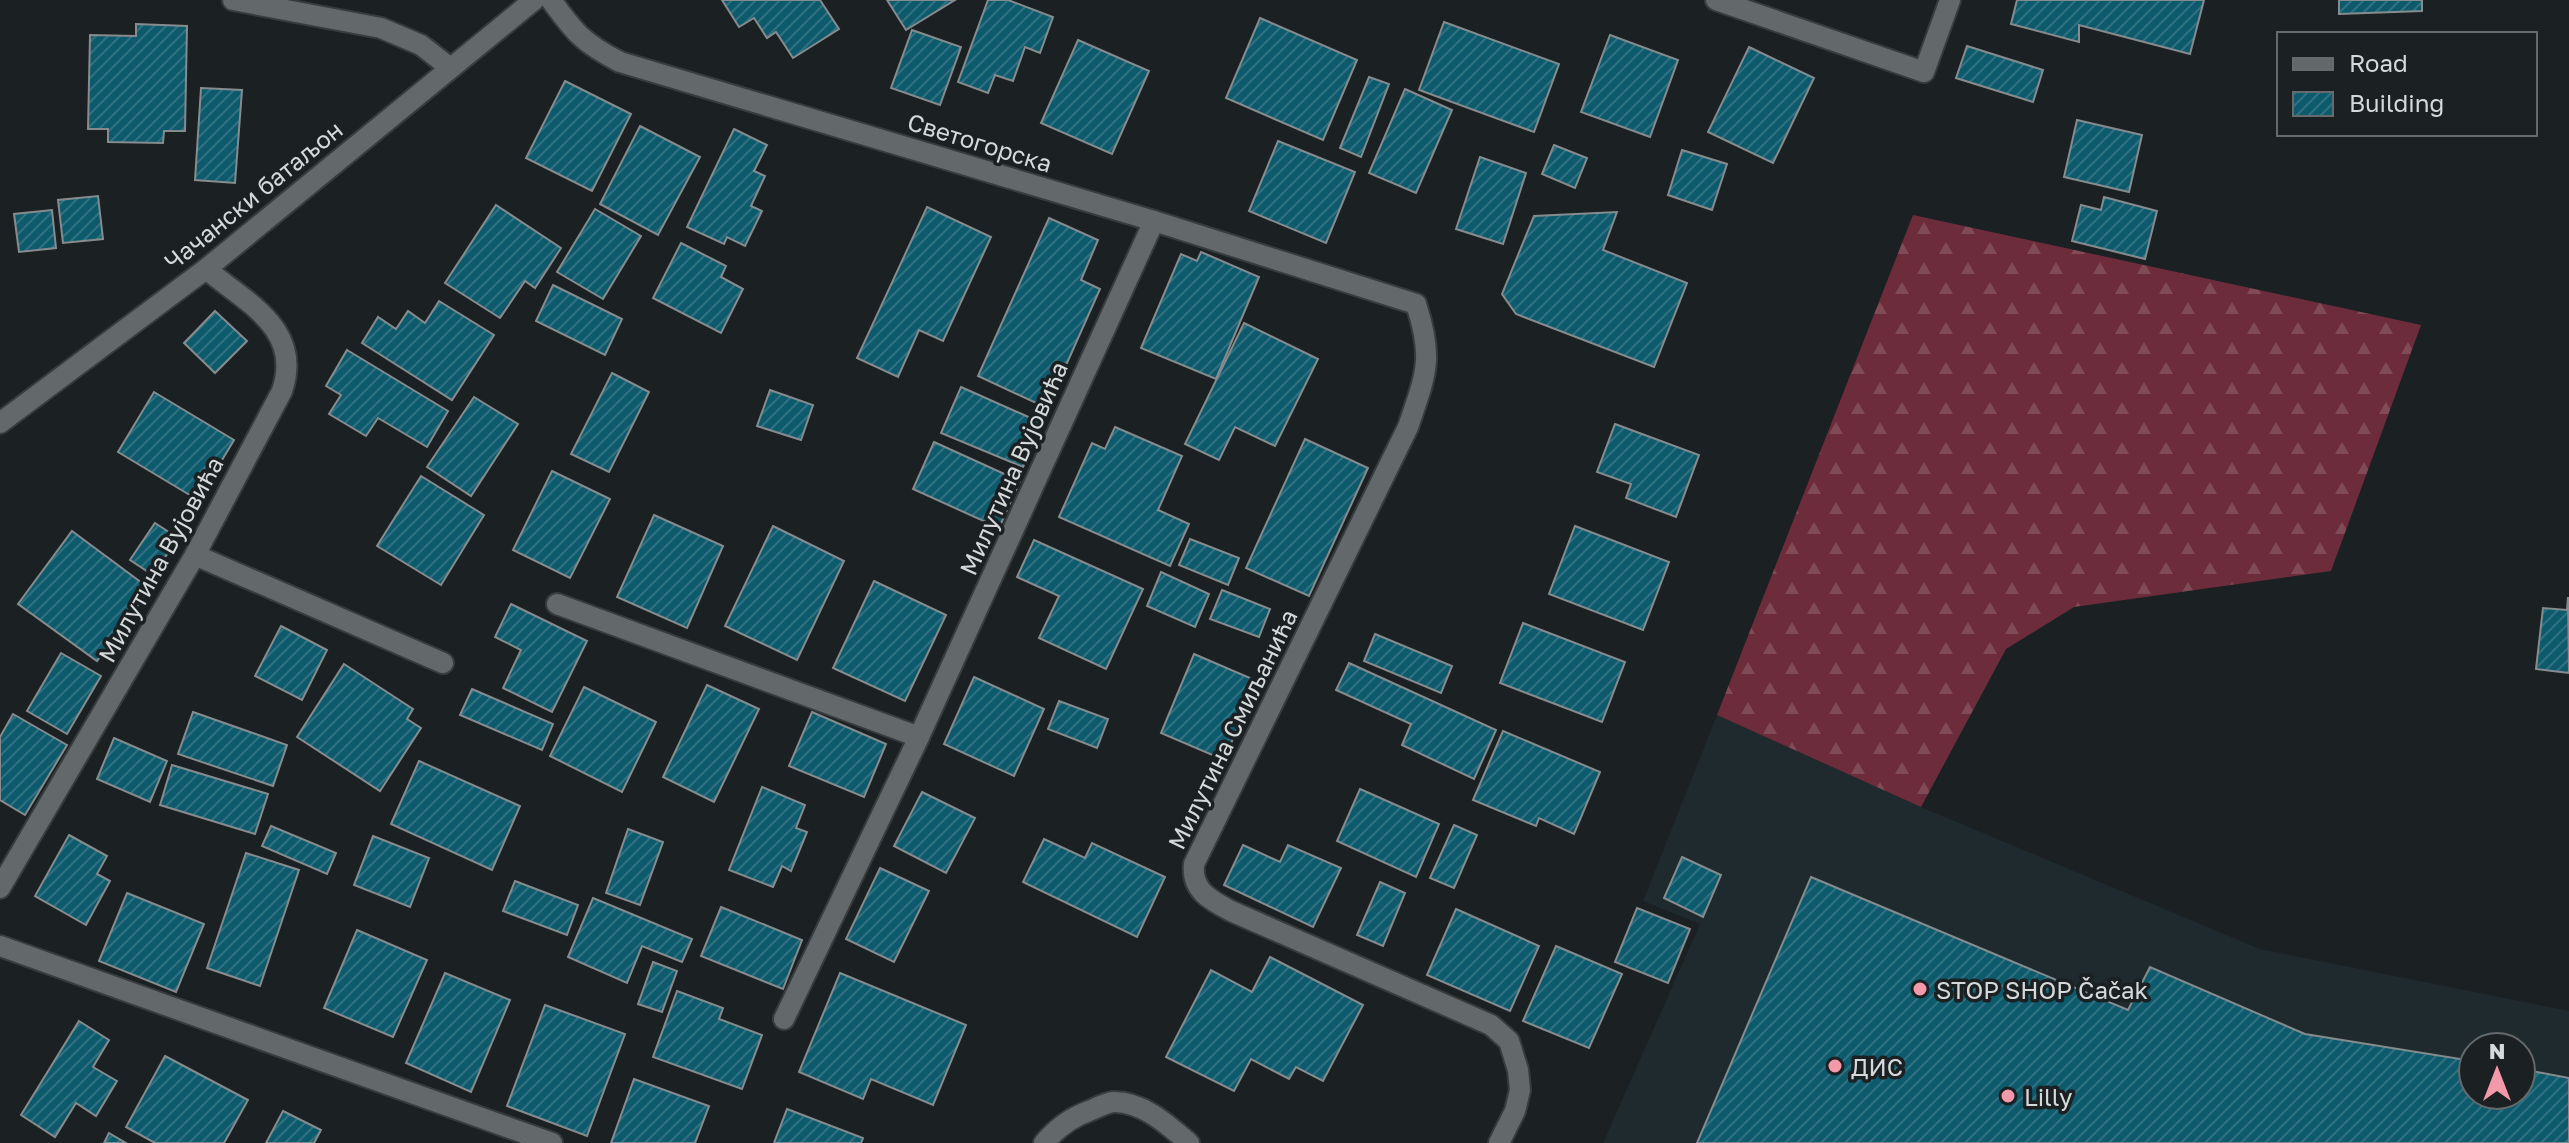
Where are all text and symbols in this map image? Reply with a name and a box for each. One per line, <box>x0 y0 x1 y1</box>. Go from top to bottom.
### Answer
legend <box>2277 32 2537 136</box>
text: Road <box>2349 48 2408 77</box>
text: Building <box>2349 88 2444 117</box>
street label: Светогорска <box>904 106 1056 178</box>
street label: Чачански батаљон <box>158 114 348 276</box>
street label: Милутина Вујовића <box>953 357 1073 579</box>
street label: Милутина Вујовића <box>91 451 229 667</box>
street label: Милутина Смиљанића <box>1161 604 1303 854</box>
place label: STOP SHOP Čačak <box>1936 975 2148 1004</box>
marker: STOP SHOP Čačak <box>1911 980 1929 998</box>
north arrow <box>2457 1031 2537 1111</box>
text: N <box>2489 1037 2505 1064</box>
place label: ДИС <box>1851 1052 1903 1081</box>
marker: ДИС <box>1826 1057 1844 1075</box>
place label: Lilly <box>2024 1082 2072 1111</box>
marker: Lilly <box>1999 1087 2017 1105</box>

